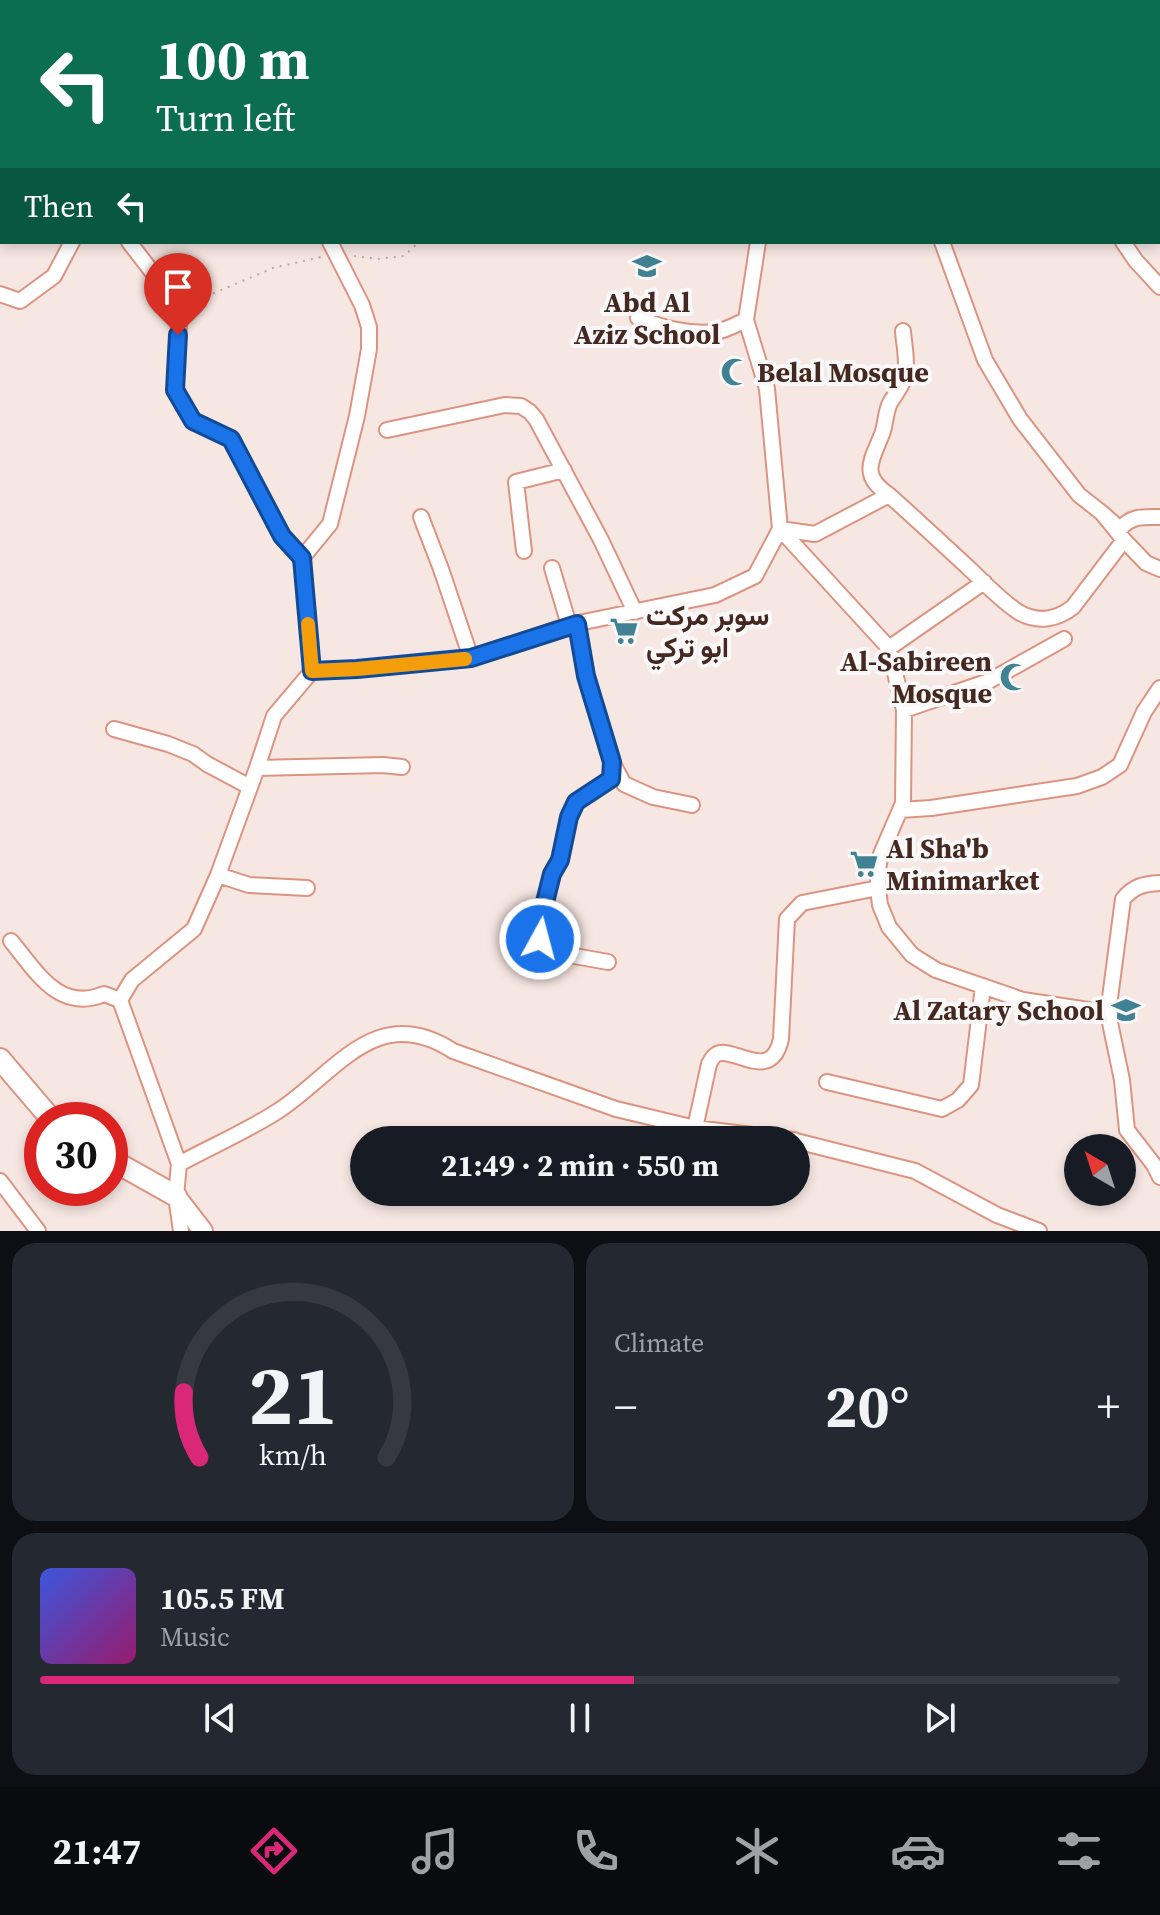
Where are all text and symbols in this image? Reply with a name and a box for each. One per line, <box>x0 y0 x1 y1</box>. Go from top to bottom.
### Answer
text: 100 m <box>156 21 310 98</box>
icon: left <box>24 32 128 136</box>
text: Turn left <box>156 94 295 143</box>
icon: left <box>110 184 154 228</box>
text: Then <box>24 186 94 227</box>
school or university icon: Abd Al Aziz School <box>632 251 662 281</box>
pin <box>144 253 212 335</box>
icon: arrive <box>156 265 200 309</box>
place label: Abd Al Aziz School <box>574 283 720 353</box>
place label: Belal Mosque <box>757 353 929 391</box>
mosque icon: Belal Mosque <box>720 357 750 387</box>
place label: سوبر مركت ابو تركي <box>646 596 769 671</box>
supermarket icon: سوبر مركت ابو تركي <box>609 616 639 646</box>
place label: Al-Sabireen Mosque <box>840 642 992 712</box>
mosque icon: Al-Sabireen Mosque <box>999 662 1029 692</box>
place label: Al Sha'b Minimarket <box>886 829 1040 899</box>
supermarket icon: Al Sha'b Minimarket <box>849 849 879 879</box>
position arrow <box>498 897 582 981</box>
place label: Al Zatary School <box>893 991 1104 1029</box>
school or university icon: Al Zatary School <box>1111 995 1141 1025</box>
speed limit sign: 30 <box>24 1102 128 1206</box>
north arrow <box>1064 1134 1136 1206</box>
map controls <box>1064 1134 1136 1206</box>
text: 21:49 · 2 min · 550 m <box>441 1145 719 1186</box>
text: Climate <box>614 1325 704 1361</box>
text: 21 <box>248 1338 338 1452</box>
text: 20° <box>825 1365 909 1447</box>
text: − <box>614 1376 637 1437</box>
text: + <box>1097 1376 1120 1437</box>
text: km/h <box>259 1435 327 1475</box>
text: 105.5 FM <box>160 1578 285 1619</box>
text: Music <box>160 1619 230 1655</box>
icon: previous <box>198 1696 242 1740</box>
icon: pause <box>558 1696 602 1740</box>
icon: next <box>918 1696 962 1740</box>
icon: directions <box>246 1823 302 1879</box>
icon: music <box>407 1823 463 1879</box>
icon: phone <box>568 1823 624 1879</box>
icon: climate <box>729 1823 785 1879</box>
icon: car <box>890 1823 946 1879</box>
icon: filters <box>1051 1823 1107 1879</box>
text: 21:47 <box>53 1827 141 1876</box>

